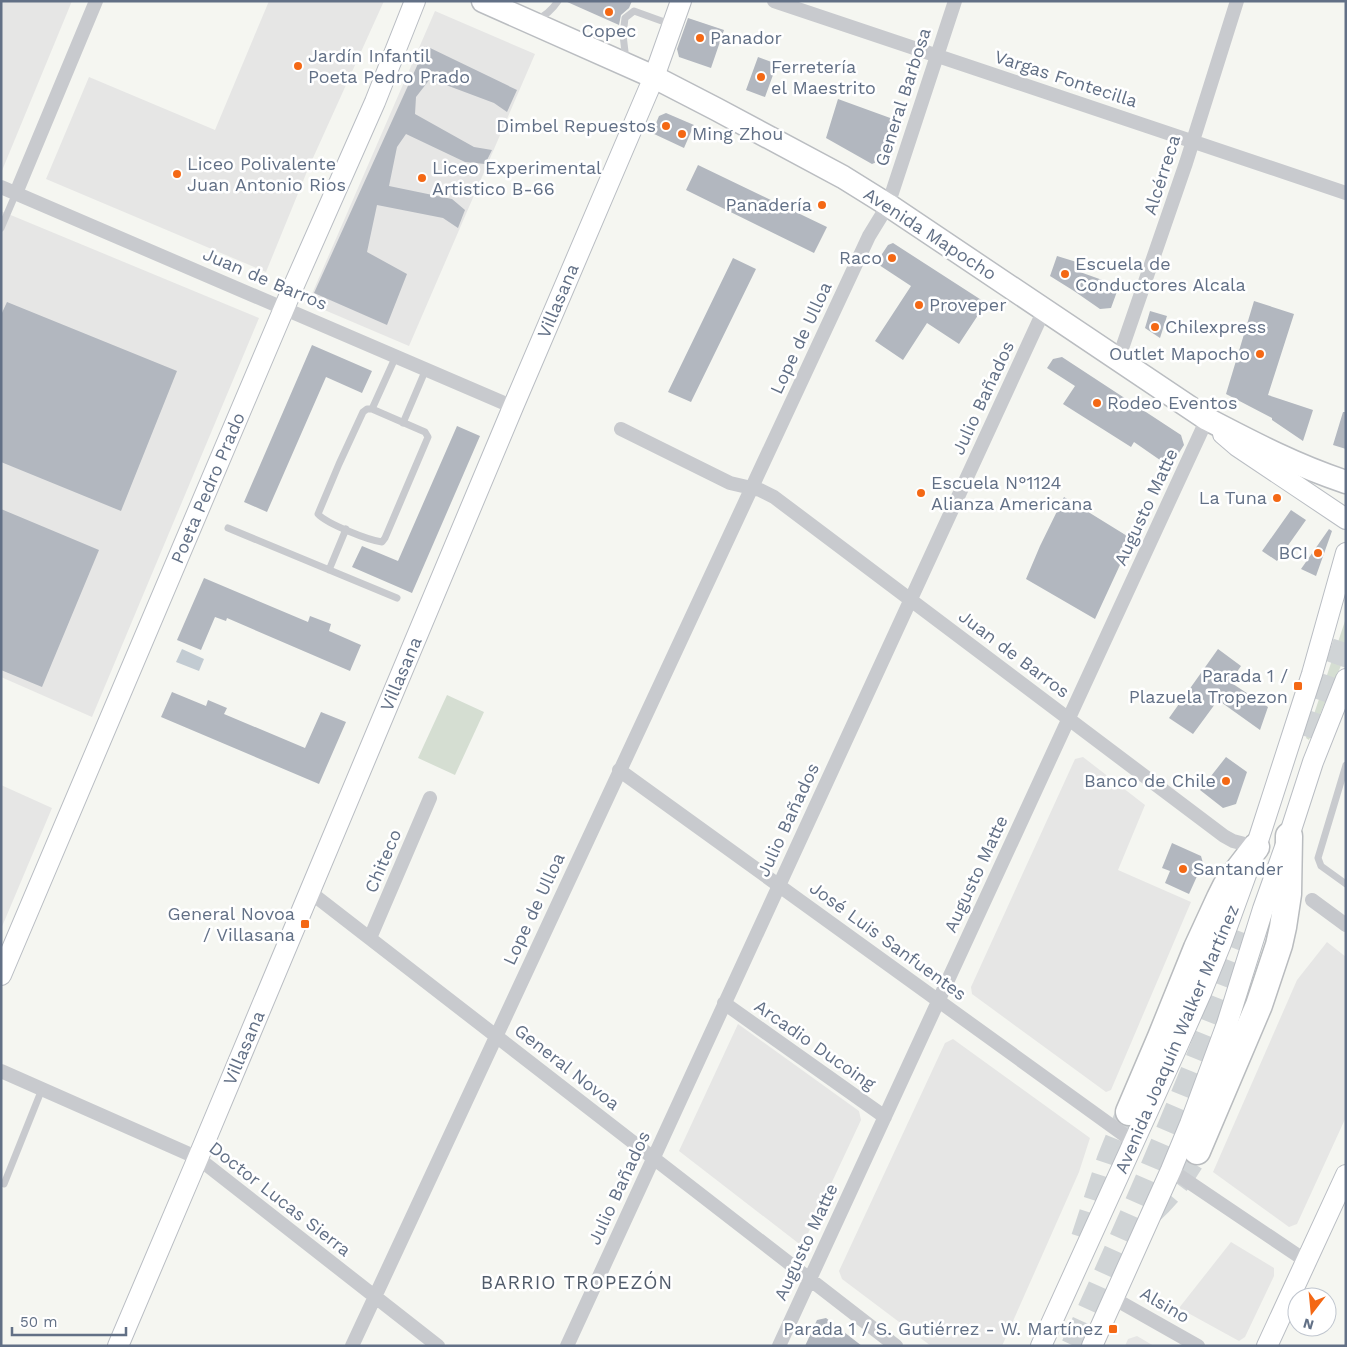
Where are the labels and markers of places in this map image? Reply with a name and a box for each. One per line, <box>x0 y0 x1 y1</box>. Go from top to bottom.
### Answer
marker: Copec <box>603 6 615 18</box>
place label: Copec <box>582 20 636 41</box>
place label: Panador <box>710 27 782 48</box>
marker: Panador <box>694 32 706 44</box>
place label: Jardín Infantil Poeta Pedro Prado <box>308 45 470 87</box>
place label: Ferretería el Maestrito <box>771 56 876 98</box>
marker: Jardín Infantil Poeta Pedro Prado <box>292 60 304 72</box>
marker: Ferretería el Maestrito <box>755 71 767 83</box>
place label: Dimbel Repuestos <box>496 115 656 136</box>
marker: Dimbel Repuestos <box>660 120 672 132</box>
place label: Ming Zhou <box>692 123 783 144</box>
marker: Ming Zhou <box>676 128 688 140</box>
place label: Liceo Polivalente Juan Antonio Rios <box>187 153 346 195</box>
place label: Liceo Experimental Artistico B-66 <box>432 157 602 199</box>
marker: Liceo Polivalente Juan Antonio Rios <box>171 168 183 180</box>
marker: Liceo Experimental Artistico B-66 <box>416 172 428 184</box>
place label: Panadería <box>726 194 812 215</box>
marker: Panadería <box>816 199 828 211</box>
place label: Raco <box>839 247 882 268</box>
marker: Raco <box>886 252 898 264</box>
place label: Escuela de Conductores Alcala <box>1075 253 1246 295</box>
marker: Escuela de Conductores Alcala <box>1059 268 1071 280</box>
place label: Proveper <box>929 294 1007 315</box>
marker: Proveper <box>913 299 925 311</box>
place label: Chilexpress <box>1165 316 1266 337</box>
marker: Chilexpress <box>1149 321 1161 333</box>
place label: Outlet Mapocho <box>1109 343 1250 364</box>
marker: Outlet Mapocho <box>1254 348 1266 360</box>
place label: Rodeo Eventos <box>1107 392 1238 413</box>
marker: Rodeo Eventos <box>1091 397 1103 409</box>
place label: Escuela N°1124 Alianza Americana <box>931 472 1092 514</box>
marker: Escuela N°1124 Alianza Americana <box>915 487 927 499</box>
place label: La Tuna <box>1199 487 1267 508</box>
marker: La Tuna <box>1271 492 1283 504</box>
place label: BCI <box>1279 542 1308 563</box>
marker: BCI <box>1312 547 1324 559</box>
place label: Parada 1 / Plazuela Tropezon <box>1129 665 1288 707</box>
marker: Parada 1 / Plazuela Tropezon <box>1292 680 1304 692</box>
place label: Banco de Chile <box>1084 770 1216 791</box>
marker: Banco de Chile <box>1220 775 1232 787</box>
place label: Santander <box>1193 858 1283 879</box>
marker: Santander <box>1177 863 1189 875</box>
place label: General Novoa / Villasana <box>168 903 295 945</box>
marker: General Novoa / Villasana <box>299 918 311 930</box>
place label: Parada 1 / S. Gutiérrez - W. Martínez <box>783 1318 1103 1339</box>
marker: Parada 1 / S. Gutiérrez - W. Martínez <box>1107 1323 1119 1335</box>

